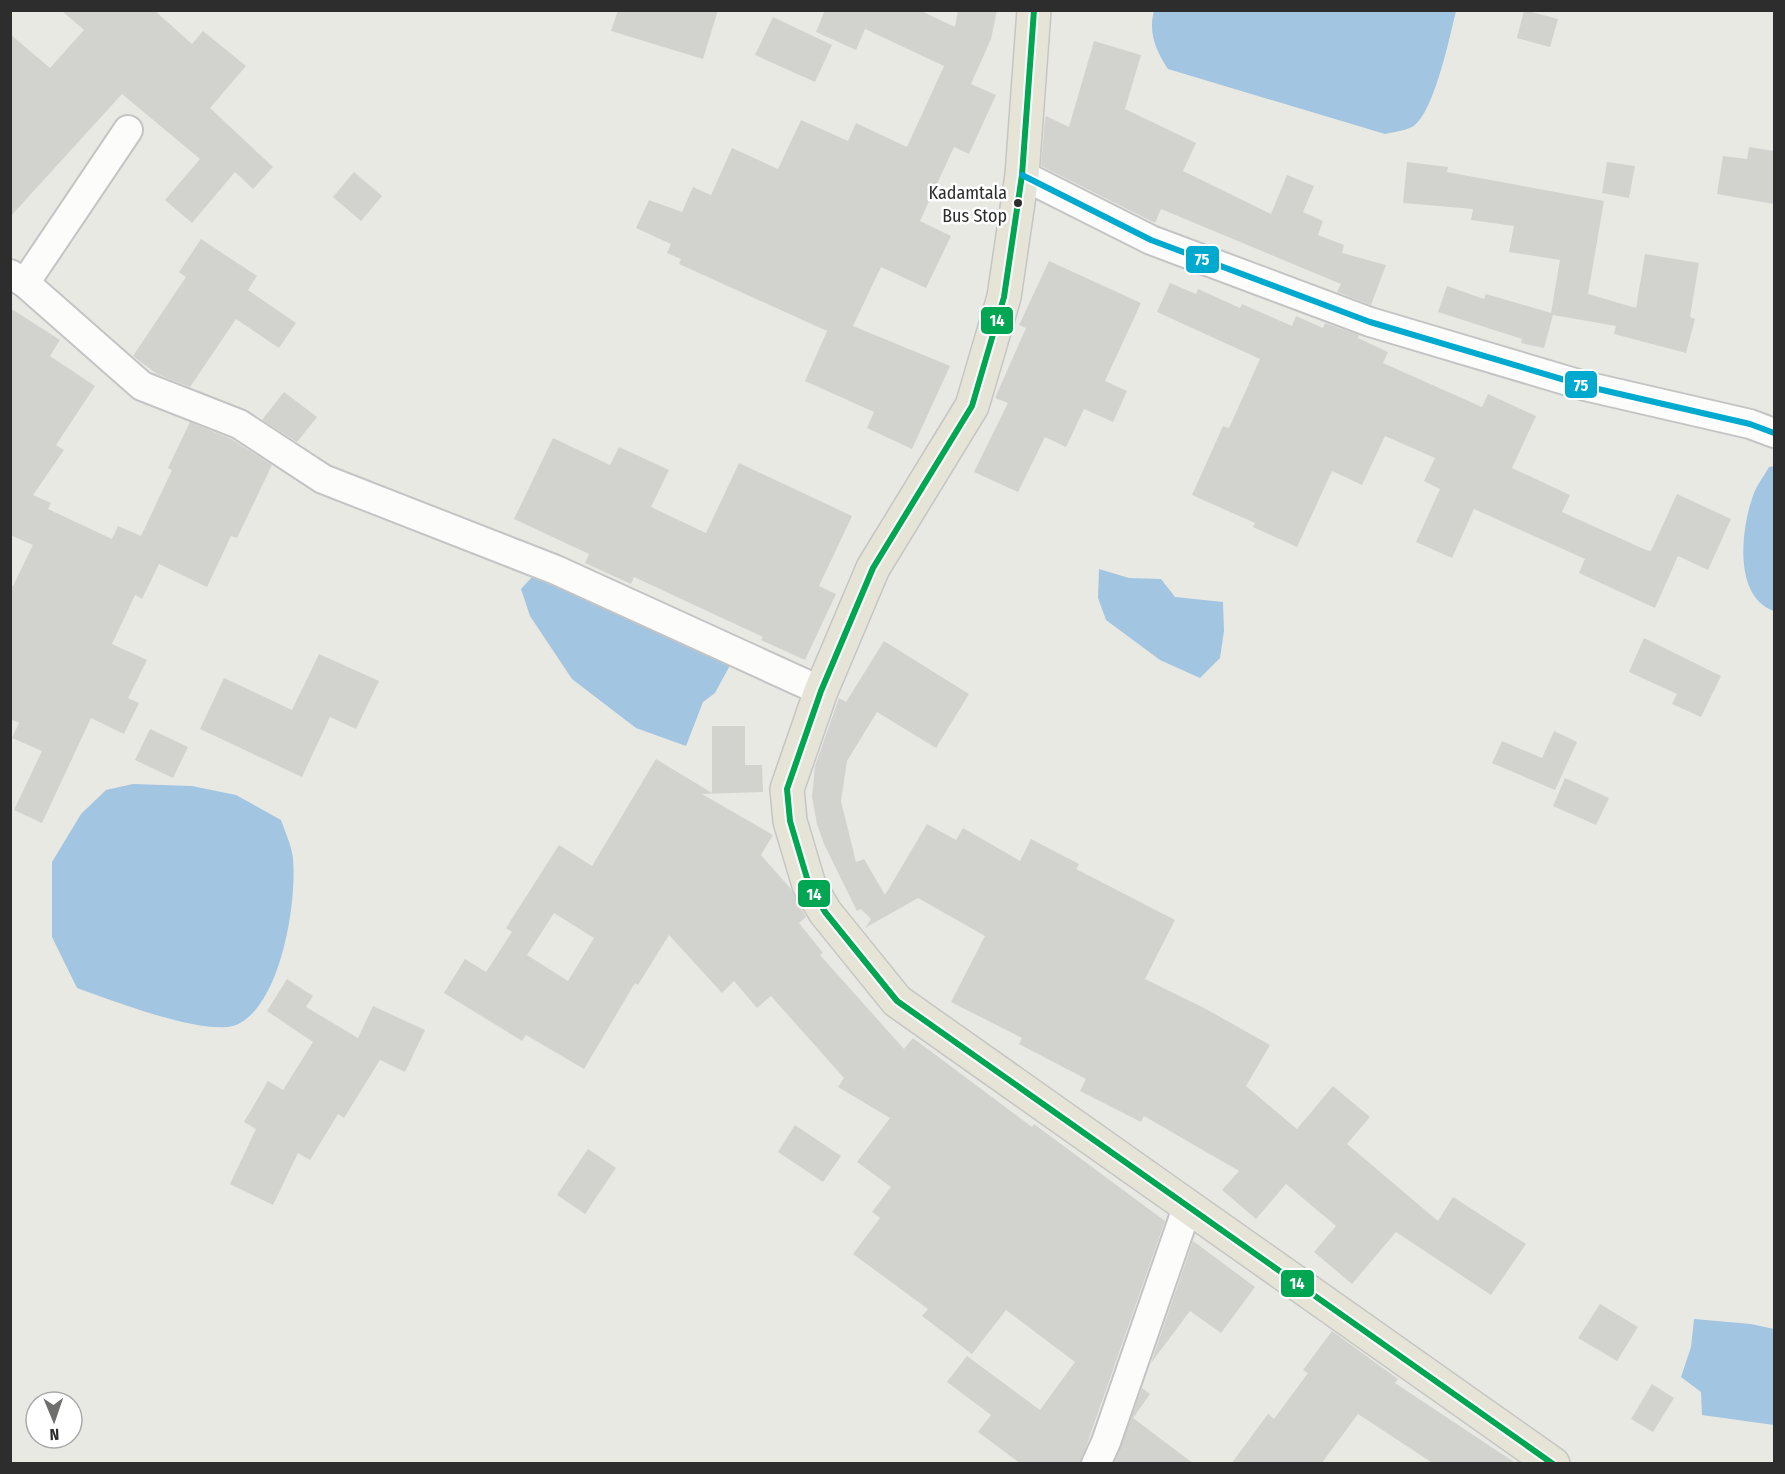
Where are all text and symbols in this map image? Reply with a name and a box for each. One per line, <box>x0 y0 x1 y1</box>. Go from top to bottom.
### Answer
place label: Kadamtala Bus Stop <box>929 182 1007 227</box>
marker: Kadamtala Bus Stop <box>1012 197 1024 209</box>
line badge: 75 <box>1185 245 1220 274</box>
text: 75 <box>1195 250 1209 269</box>
line badge: 14 <box>980 306 1014 335</box>
text: 14 <box>990 311 1005 330</box>
line badge: 75 <box>1564 370 1598 399</box>
text: 75 <box>1574 376 1588 395</box>
line badge: 14 <box>797 879 831 908</box>
text: 14 <box>807 885 822 904</box>
line badge: 14 <box>1280 1269 1315 1298</box>
text: 14 <box>1290 1274 1305 1293</box>
north arrow <box>24 1390 84 1450</box>
text: N <box>49 1425 60 1444</box>

